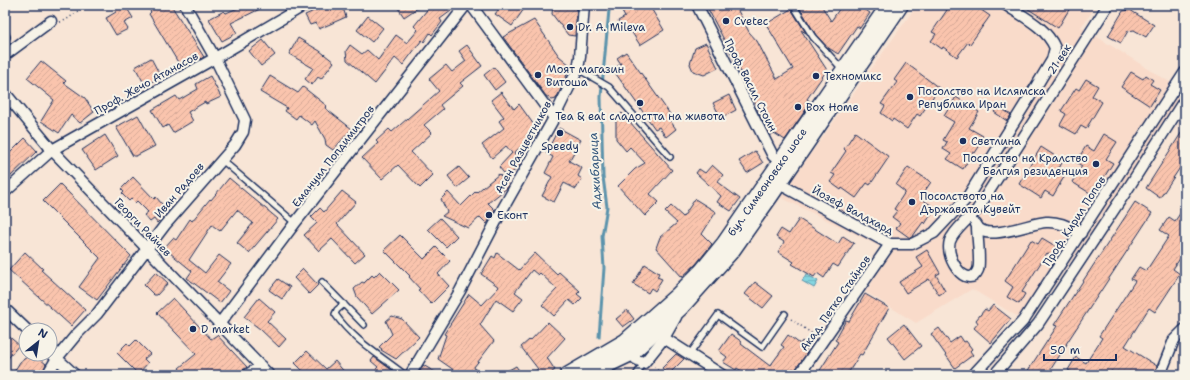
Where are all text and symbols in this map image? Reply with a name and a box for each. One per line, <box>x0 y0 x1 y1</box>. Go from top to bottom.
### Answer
place label: Cvetec <box>734 14 769 29</box>
marker: Cvetec <box>721 16 731 26</box>
place label: Dr. A. Mileva <box>578 20 645 35</box>
marker: Dr. A. Mileva <box>565 22 575 32</box>
street label: Проф. Васил Стоин <box>721 36 780 134</box>
street label: 21 век <box>1044 41 1075 77</box>
street label: Проф. Жечо Атанасов <box>91 48 201 118</box>
place label: Моят магазин Витоша <box>546 62 624 90</box>
place label: Техномикс <box>824 69 882 84</box>
marker: Моят магазин Витоша <box>533 70 543 80</box>
marker: Техномикс <box>811 71 821 81</box>
place label: Посолство на Ислямска Република Иран <box>918 84 1046 112</box>
marker: Посолство на Ислямска Република Иран <box>905 92 915 102</box>
street label: Асен Разцветников <box>492 98 555 196</box>
marker: Tea & eat сладостта на живота <box>635 98 645 108</box>
place label: Box Home <box>806 100 859 115</box>
street label: Емануил Попдимитров <box>289 102 378 210</box>
marker: Box Home <box>793 102 803 112</box>
place label: Tea & eat сладостта на живота <box>555 109 725 124</box>
street label: бул. Симеоновско шосе <box>724 125 811 239</box>
marker: Speedy <box>555 128 565 138</box>
water label: Аджибарица <box>585 132 605 210</box>
place label: Светлина <box>971 134 1021 149</box>
marker: Светлина <box>958 136 968 146</box>
place label: Speedy <box>541 139 579 154</box>
place label: Посолство на Кралство Белгия резиденция <box>963 151 1088 179</box>
street label: Иван Радоев <box>151 159 208 221</box>
marker: Посолство на Кралство Белгия резиденция <box>1091 159 1101 169</box>
street label: Проф. Кирил Попов <box>1040 173 1109 269</box>
street label: Йозеф Валдхард <box>809 182 897 238</box>
place label: Посолството на Държавата Кувейт <box>920 189 1021 217</box>
street label: Георги Райчев <box>111 195 175 260</box>
marker: Посолството на Държавата Кувейт <box>907 197 917 207</box>
place label: Еконт <box>497 208 528 223</box>
marker: Еконт <box>484 210 494 220</box>
street label: Акад. Петко Стайнов <box>797 252 874 354</box>
north arrow <box>18 322 58 362</box>
place label: D market <box>201 322 250 337</box>
marker: D market <box>188 324 198 334</box>
text: N <box>35 325 51 343</box>
scale bar <box>1044 336 1116 362</box>
text: 50 m <box>1050 342 1080 358</box>

